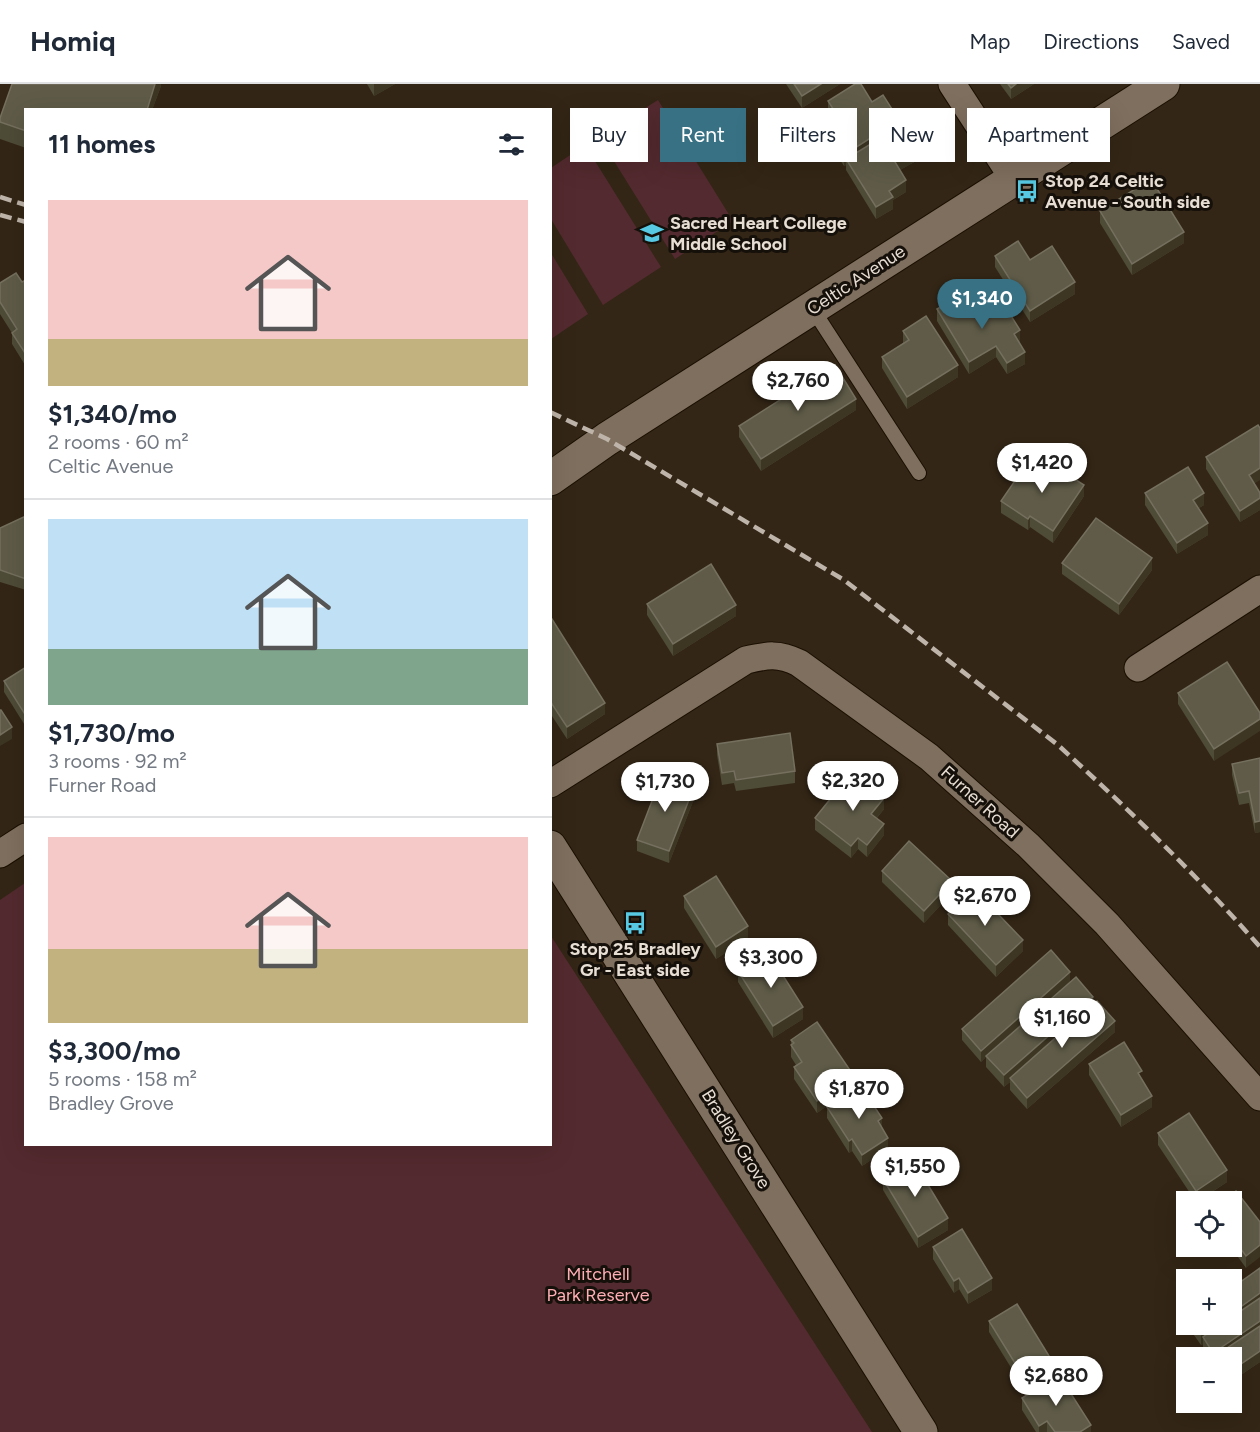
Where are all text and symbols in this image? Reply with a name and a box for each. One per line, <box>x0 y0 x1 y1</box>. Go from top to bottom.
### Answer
text: Homiq <box>30 24 116 58</box>
text: Map <box>969 29 1010 54</box>
text: Directions <box>1043 29 1139 54</box>
text: Saved <box>1172 29 1230 54</box>
chip: Buy <box>570 108 648 162</box>
chip: Rent <box>660 108 746 162</box>
chip: Filters <box>758 108 857 162</box>
chip: New <box>869 108 955 162</box>
chip: Apartment <box>967 108 1110 162</box>
text: 11 homes <box>48 128 155 160</box>
icon: filters <box>495 128 528 161</box>
place label: Stop 24 Celtic Avenue - South side <box>1045 170 1210 213</box>
bus stop icon: Stop 24 Celtic Avenue - South side <box>1014 178 1040 204</box>
place label: Sacred Heart College Middle School <box>670 212 847 255</box>
school or university icon: Sacred Heart College Middle School <box>639 220 665 246</box>
icon: home <box>234 239 342 347</box>
street label: Celtic Avenue <box>803 240 909 320</box>
pin: $1,340 <box>933 279 1031 330</box>
text: $1,340 <box>951 286 1013 310</box>
pin: $2,760 <box>749 361 847 412</box>
text: $2,760 <box>766 368 830 392</box>
text: $1,340/mo <box>48 398 177 430</box>
text: 2 rooms · 60 m² <box>48 430 189 454</box>
pin: $1,420 <box>993 443 1091 494</box>
text: $1,420 <box>1011 450 1073 474</box>
text: Celtic Avenue <box>48 454 173 478</box>
icon: home <box>234 558 342 666</box>
text: $1,730/mo <box>48 717 175 749</box>
text: 3 rooms · 92 m² <box>48 749 187 773</box>
pin: $2,320 <box>804 761 902 812</box>
street label: Furner Road <box>936 761 1024 843</box>
pin: $1,730 <box>616 762 714 813</box>
text: $2,320 <box>821 768 885 792</box>
text: $1,730 <box>635 769 695 793</box>
text: Furner Road <box>48 773 156 797</box>
icon: home <box>234 876 342 984</box>
pin: $2,670 <box>936 876 1034 927</box>
text: $2,670 <box>953 883 1017 907</box>
bus stop icon: Stop 25 Bradley Gr - East side <box>622 910 648 936</box>
place label: Stop 25 Bradley Gr - East side <box>569 938 701 981</box>
pin: $3,300 <box>722 938 820 989</box>
text: $3,300 <box>739 945 803 969</box>
pin: $1,160 <box>1013 998 1111 1049</box>
text: $1,160 <box>1033 1005 1091 1029</box>
text: $3,300/mo <box>48 1035 181 1067</box>
text: 5 rooms · 158 m² <box>48 1067 197 1091</box>
pin: $1,870 <box>810 1069 908 1120</box>
text: $1,870 <box>829 1076 889 1100</box>
street label: Bradley Grove <box>697 1085 775 1193</box>
text: Bradley Grove <box>48 1091 174 1115</box>
pin: $1,550 <box>866 1147 964 1198</box>
text: $1,550 <box>885 1154 945 1178</box>
map controls <box>1176 1191 1242 1413</box>
button: locate <box>1176 1191 1242 1257</box>
park label: Mitchell Park Reserve <box>546 1263 650 1306</box>
button: + <box>1176 1269 1242 1335</box>
button: − <box>1176 1347 1242 1413</box>
pin: $2,680 <box>1007 1356 1105 1407</box>
text: $2,680 <box>1024 1363 1088 1387</box>

